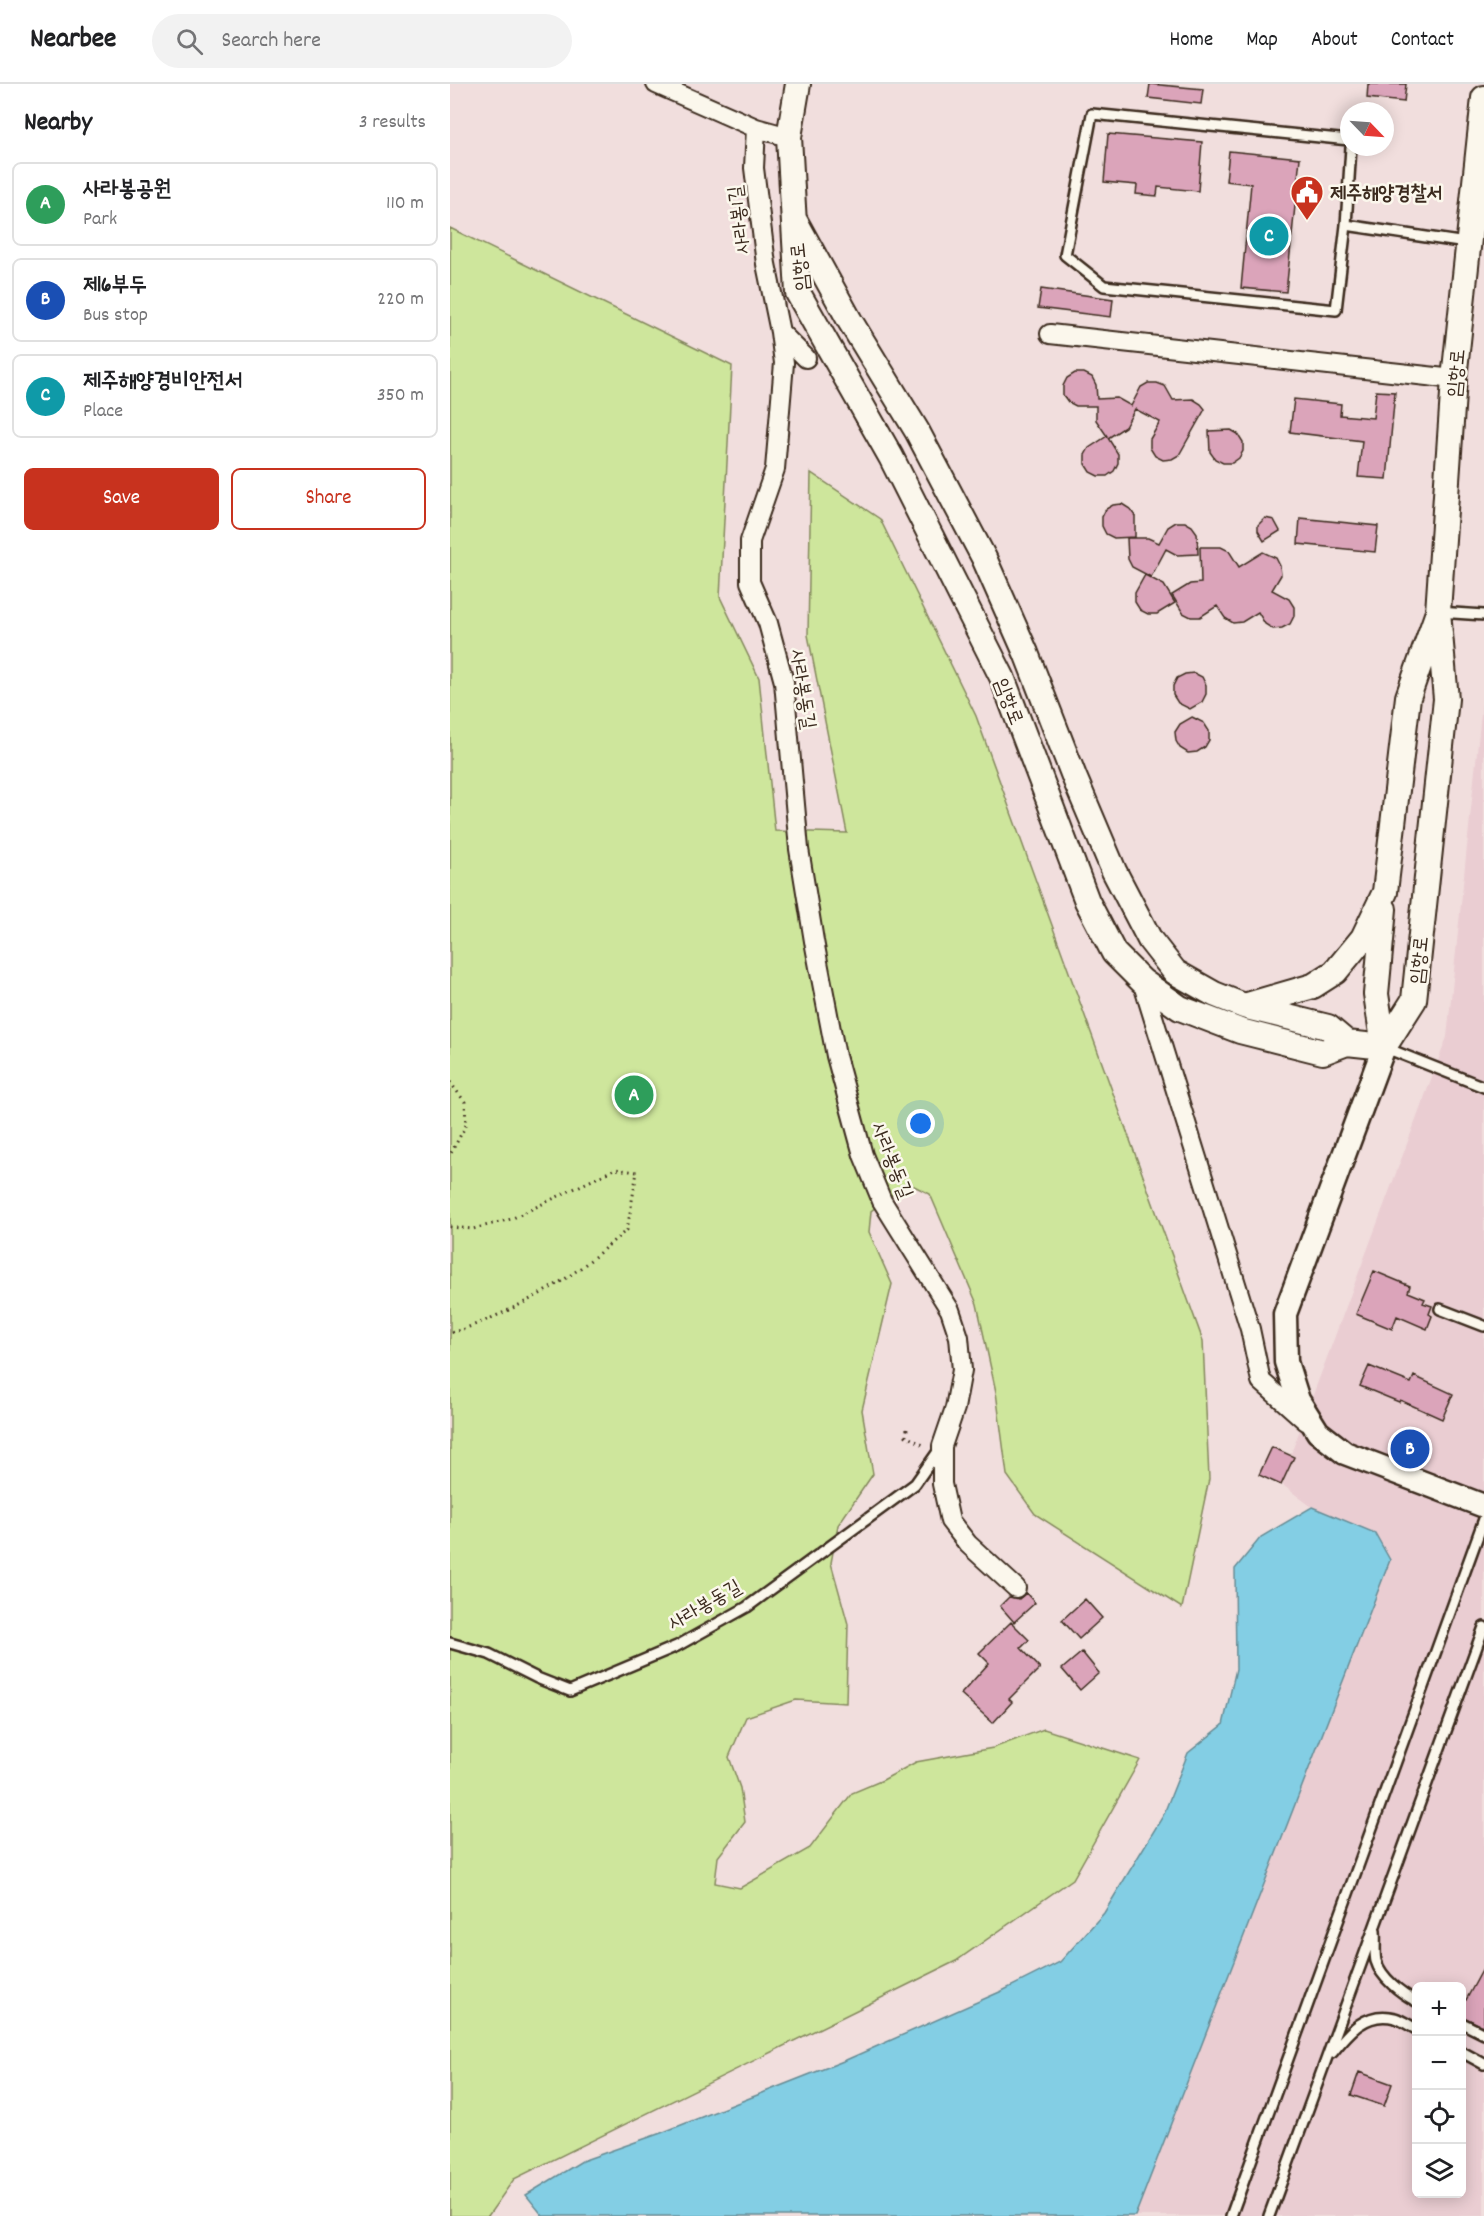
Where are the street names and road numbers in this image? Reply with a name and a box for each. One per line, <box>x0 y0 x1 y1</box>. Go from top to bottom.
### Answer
street label: 사라봉1길 <box>723 184 759 255</box>
street label: 임항로 <box>786 241 818 292</box>
street label: 임항로 <box>1442 348 1474 399</box>
street label: 사라봉동길 <box>781 648 821 731</box>
street label: 임항로 <box>985 675 1029 730</box>
street label: 임항로 <box>1405 935 1437 986</box>
street label: 사라봉동길 <box>862 1119 918 1204</box>
street label: 사라봉동길 <box>664 1574 747 1639</box>

